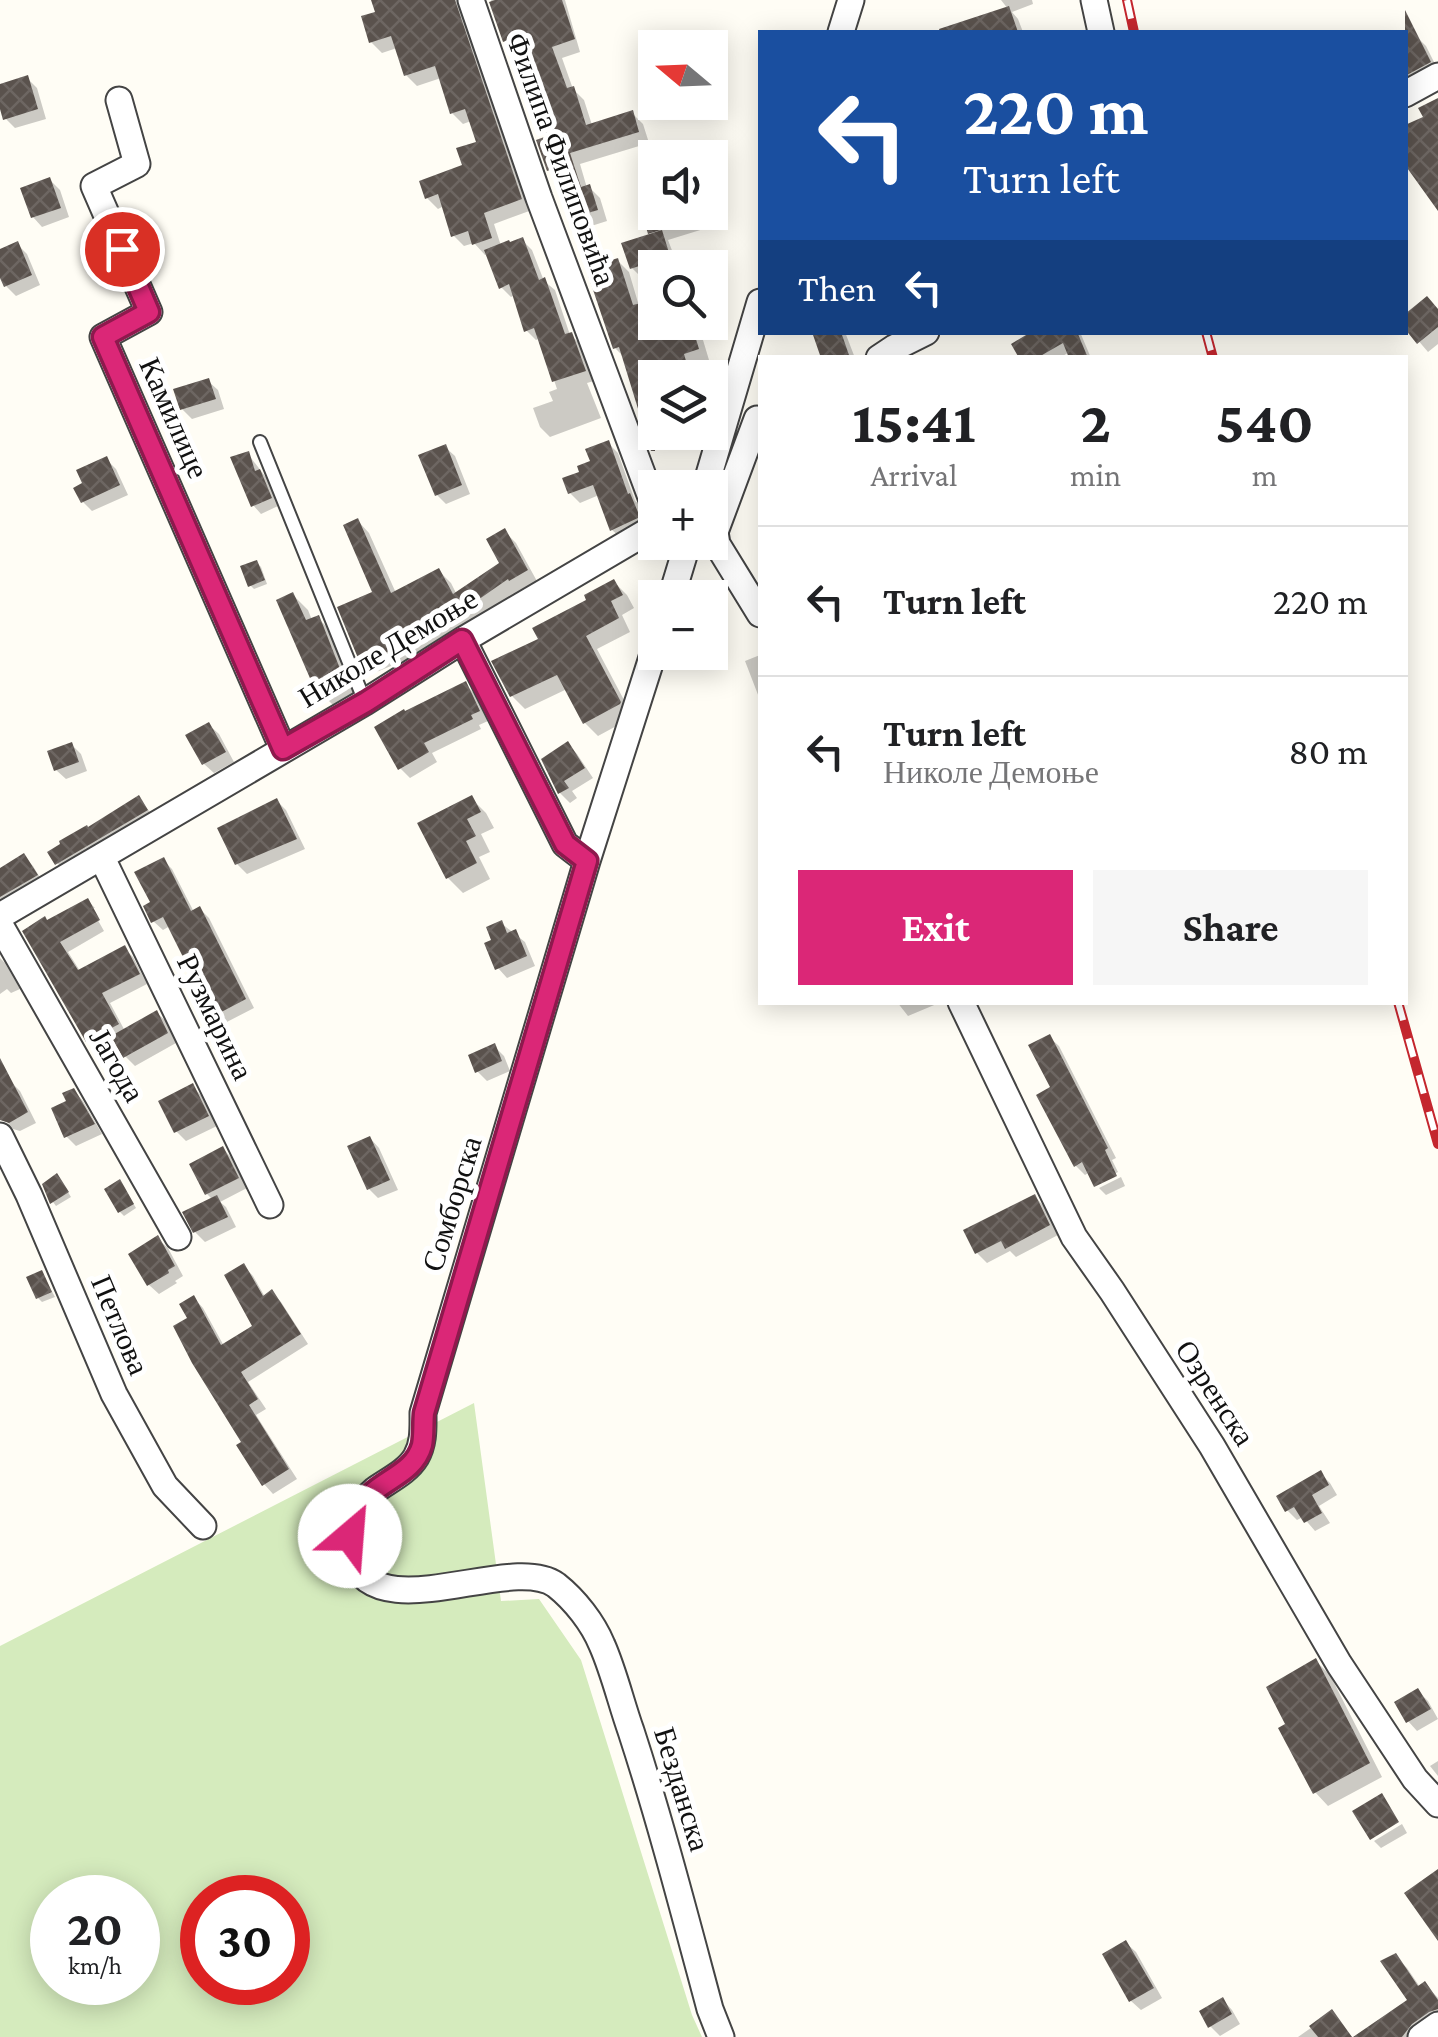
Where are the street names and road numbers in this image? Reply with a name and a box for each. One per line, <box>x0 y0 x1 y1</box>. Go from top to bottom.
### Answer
street label: Филипа Филиповића <box>500 28 622 290</box>
street label: Камилице <box>133 352 216 483</box>
street label: Николе Демоње <box>292 581 483 714</box>
street label: Рузмарина <box>171 949 260 1085</box>
street label: Јагода <box>83 1022 152 1107</box>
street label: Сомборска <box>415 1132 488 1275</box>
street label: Петлова <box>85 1270 156 1379</box>
street label: Озренска <box>1169 1334 1262 1451</box>
street label: Безданска <box>648 1723 717 1855</box>

